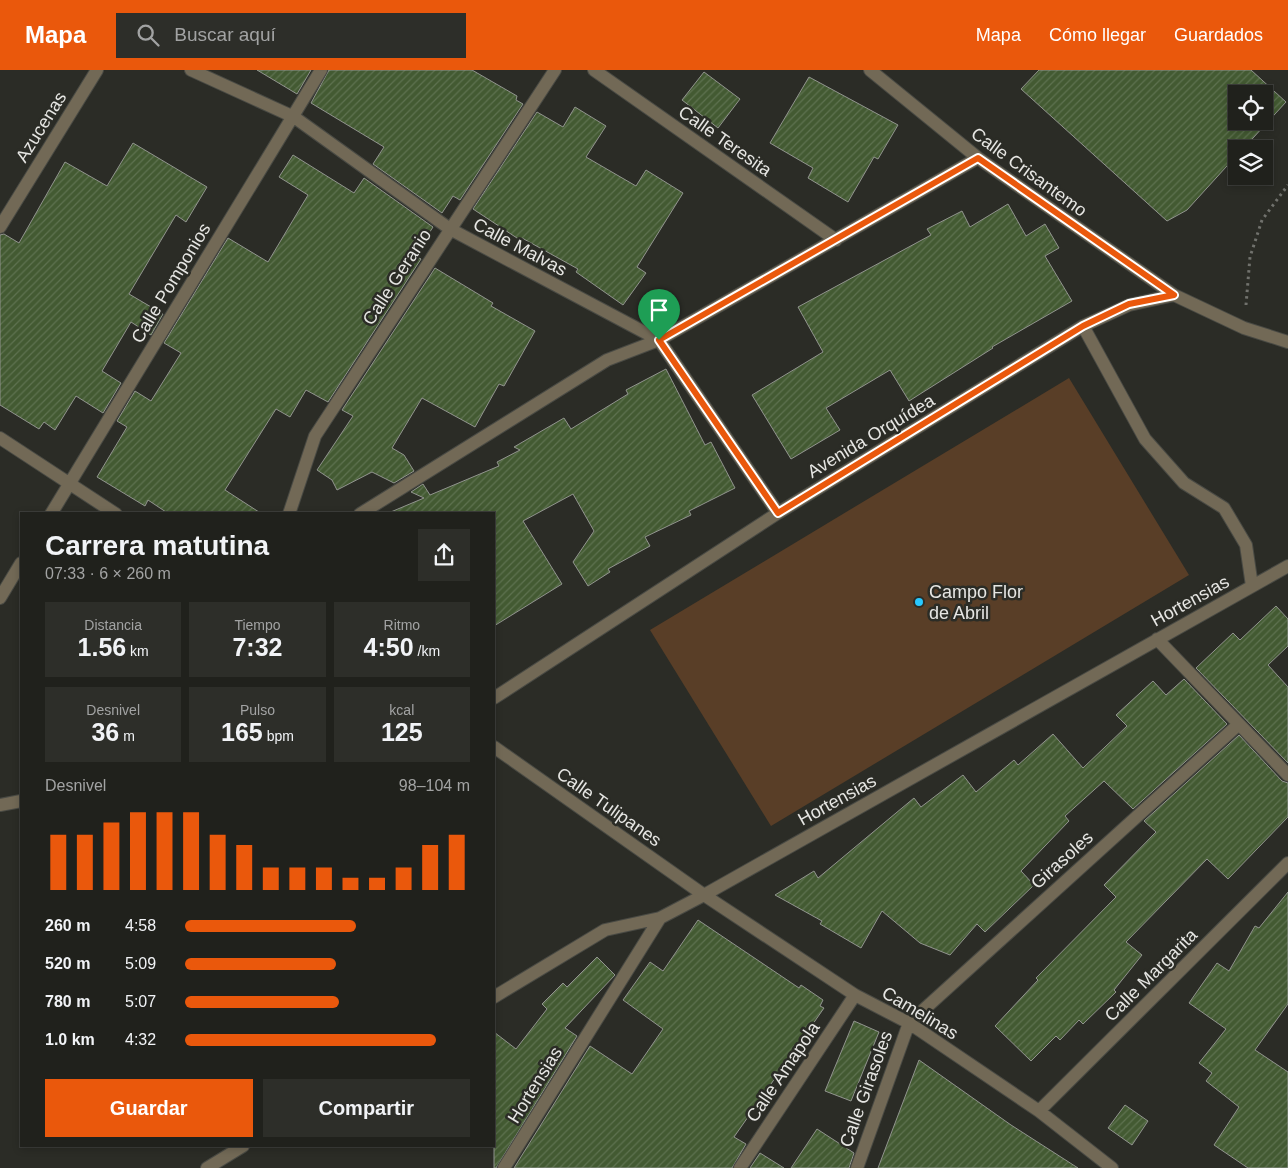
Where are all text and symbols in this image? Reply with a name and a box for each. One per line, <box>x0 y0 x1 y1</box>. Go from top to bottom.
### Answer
search box <box>116 13 466 58</box>
text: Mapa <box>25 21 86 48</box>
icon: search <box>134 21 162 49</box>
text: Buscar aquí <box>174 24 276 45</box>
text: Mapa <box>976 25 1021 45</box>
text: Cómo llegar <box>1049 25 1146 45</box>
text: Guardados <box>1174 25 1263 45</box>
map controls <box>1228 85 1273 185</box>
button: locate <box>1228 85 1273 130</box>
street label: Azucenas <box>12 88 70 166</box>
street label: Calle Teresita <box>675 102 776 181</box>
street label: Calle Crisantemo <box>967 123 1091 221</box>
button: layers <box>1228 140 1273 185</box>
street label: Calle Malvas <box>470 214 570 280</box>
street label: Calle Pomponios <box>127 220 215 346</box>
street label: Calle Geranio <box>359 225 435 329</box>
pin <box>638 289 680 340</box>
icon: arrive <box>645 296 673 324</box>
street label: Avenida Orquídea <box>804 390 939 482</box>
button: share <box>418 529 470 581</box>
text: Carrera matutina <box>45 530 269 561</box>
text: 07:33 · 6 × 260 m <box>45 565 171 582</box>
street label: Hortensias <box>1148 571 1232 631</box>
place label: Campo Flor de Abril <box>929 582 1023 623</box>
marker: Campo Flor de Abril <box>913 596 925 608</box>
text: Distancia <box>84 617 142 633</box>
text: Tiempo <box>234 617 281 633</box>
text: Ritmo <box>384 617 420 633</box>
text: 1.56 <box>78 633 126 661</box>
text: 7:32 <box>232 633 283 661</box>
text: 4:50 <box>364 633 414 661</box>
text: km <box>126 643 149 659</box>
text: /km <box>414 643 440 659</box>
text: Desnivel <box>86 702 140 718</box>
text: Pulso <box>240 702 275 718</box>
text: kcal <box>389 702 414 718</box>
text: 36 <box>91 718 119 746</box>
text: 165 <box>221 718 263 746</box>
text: 125 <box>381 718 423 746</box>
text: m <box>119 728 135 744</box>
text: bpm <box>263 728 294 744</box>
street label: Calle Tulipanes <box>553 764 665 850</box>
street label: Hortensias <box>795 770 879 830</box>
text: Desnivel <box>45 777 106 794</box>
text: 98–104 m <box>399 777 470 794</box>
street label: Girasoles <box>1027 827 1097 893</box>
text: 260 m <box>45 917 90 934</box>
text: 4:58 <box>125 917 156 934</box>
street label: Calle Margarita <box>1101 924 1202 1025</box>
text: 520 m <box>45 955 90 972</box>
text: 5:09 <box>125 955 156 972</box>
street label: Camelinas <box>878 983 962 1043</box>
text: 780 m <box>45 993 90 1010</box>
text: 5:07 <box>125 993 156 1010</box>
street label: Calle Amapola <box>742 1017 824 1126</box>
street label: Calle Girasoles <box>836 1028 896 1150</box>
text: 1.0 km <box>45 1031 95 1048</box>
text: 4:32 <box>125 1031 156 1048</box>
street label: Hortensias <box>504 1043 566 1127</box>
button: Guardar <box>45 1079 253 1137</box>
button: Compartir <box>263 1079 470 1137</box>

